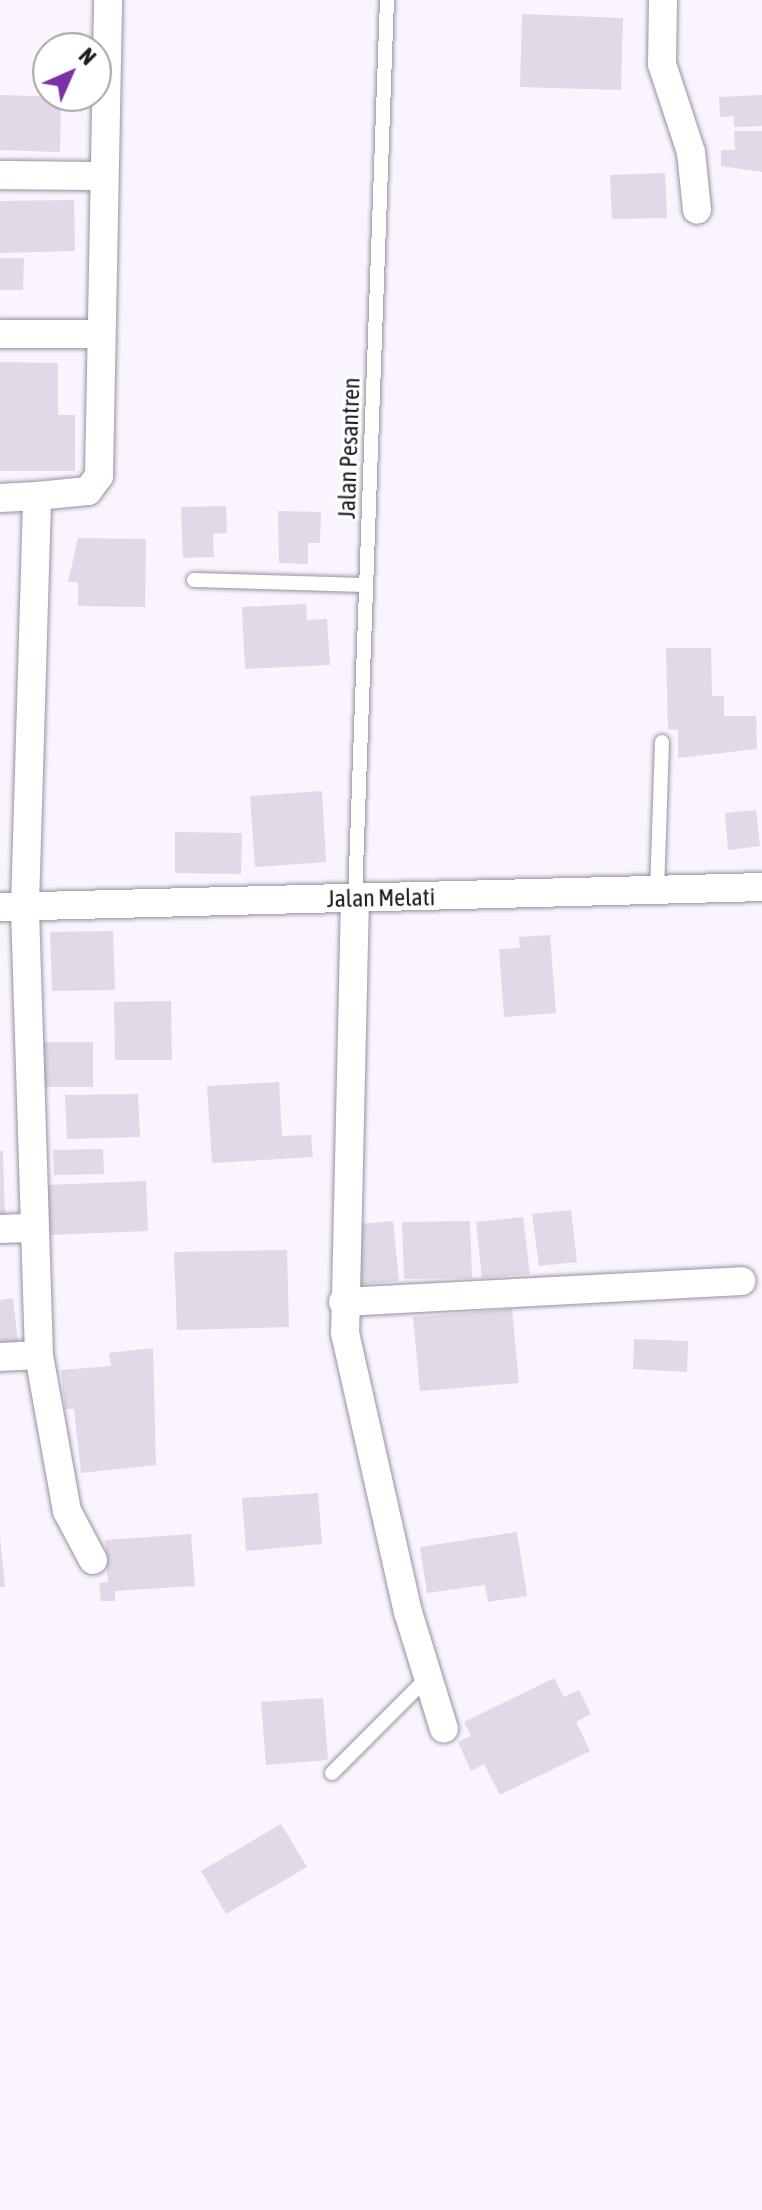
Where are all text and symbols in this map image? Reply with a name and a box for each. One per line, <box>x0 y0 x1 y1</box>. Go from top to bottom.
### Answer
north arrow <box>32 32 112 112</box>
text: N <box>74 43 101 70</box>
street label: Jalan Pesantren <box>332 377 366 519</box>
street label: Jalan Melati <box>327 883 435 913</box>

